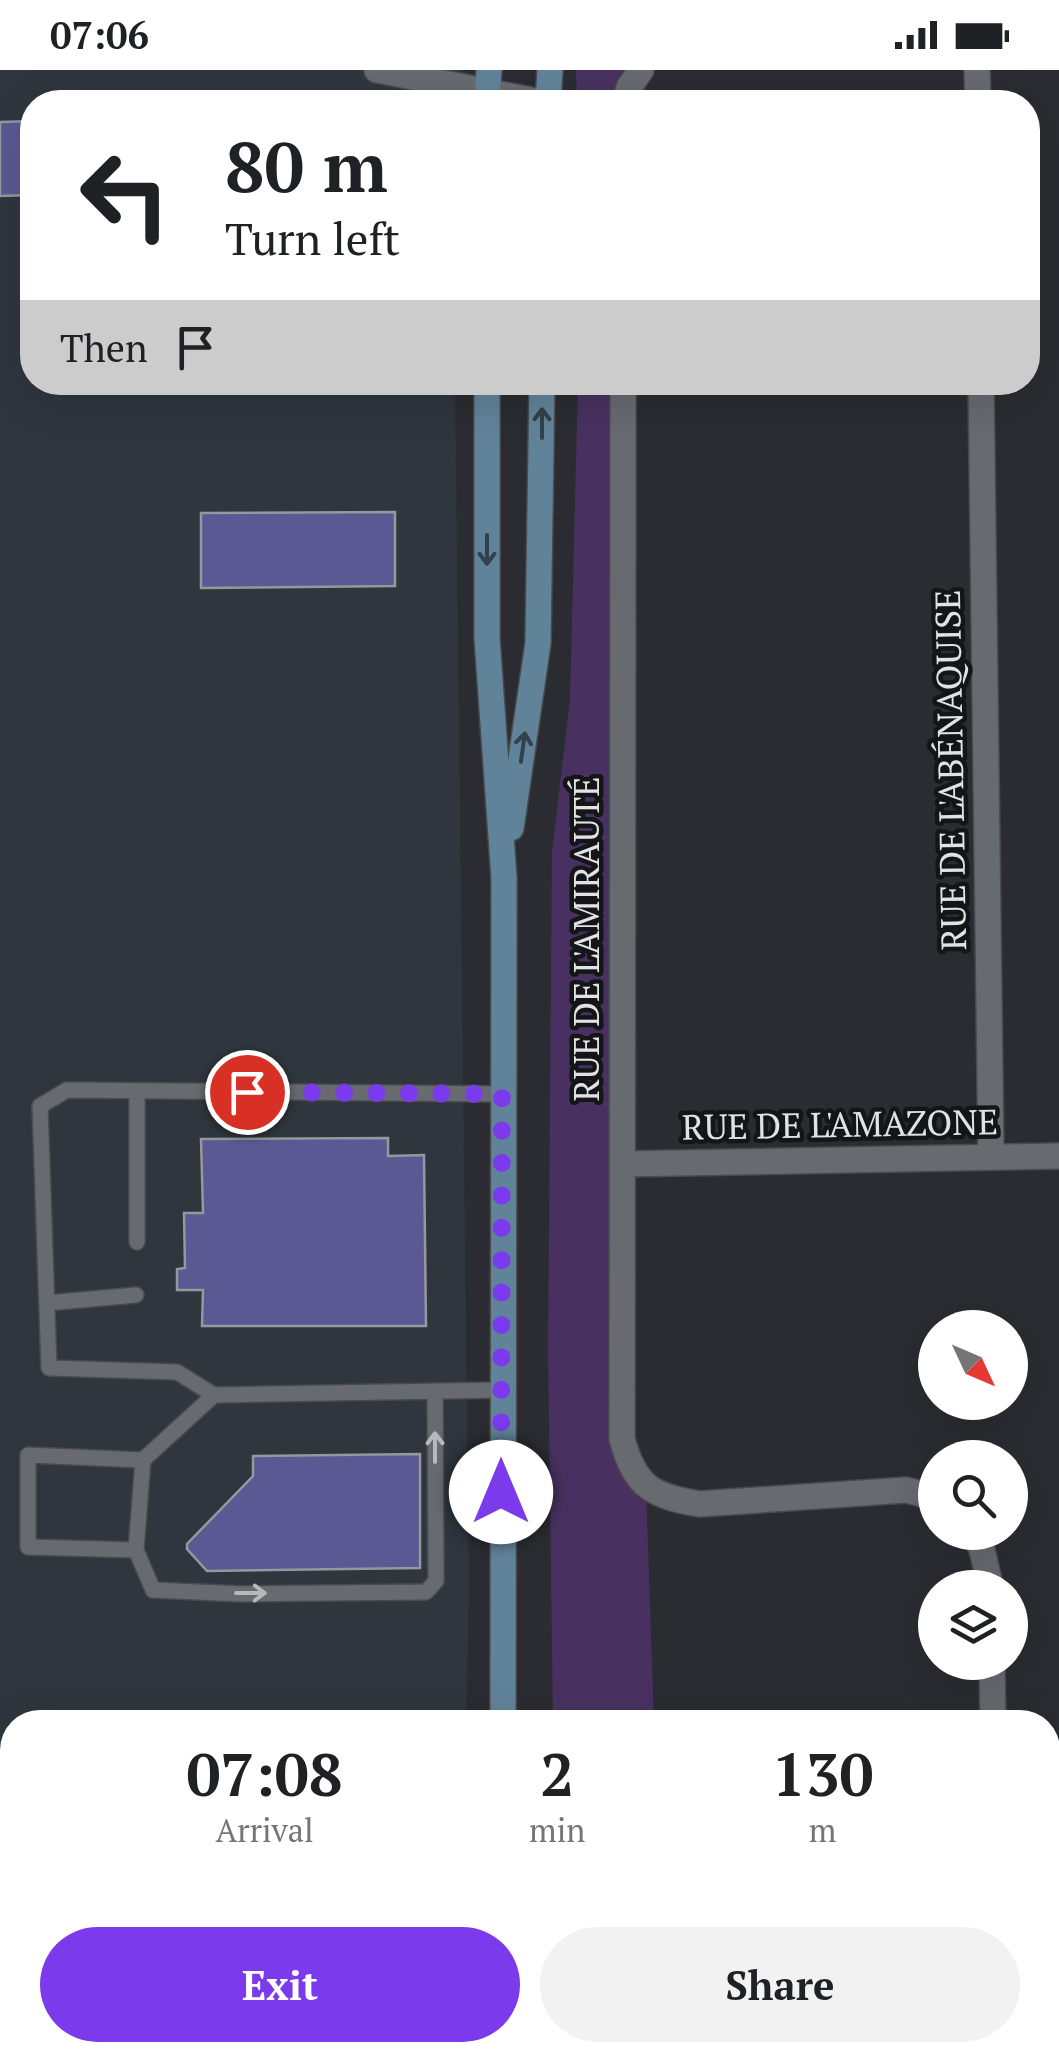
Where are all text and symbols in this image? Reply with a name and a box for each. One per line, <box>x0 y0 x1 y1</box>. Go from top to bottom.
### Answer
text: 07:06 <box>50 10 149 60</box>
text: 80 m <box>225 119 388 212</box>
icon: left <box>60 130 190 260</box>
text: Turn left <box>225 208 400 268</box>
icon: arrive <box>168 320 223 375</box>
text: Then <box>60 323 148 373</box>
one-way arrow <box>532 407 552 440</box>
one-way arrow <box>478 532 496 565</box>
street label: RUE DE L'ABÉNAQUISE <box>924 589 976 951</box>
one-way arrow <box>514 731 533 763</box>
street label: RUE DE L'AMIRAUTÉ <box>563 776 609 1102</box>
pin <box>205 1050 290 1135</box>
icon: arrive <box>220 1065 275 1120</box>
street label: RUE DE L'AMAZONE <box>681 1098 999 1150</box>
north arrow <box>918 1310 1028 1420</box>
map controls <box>918 1310 1028 1680</box>
one-way arrow <box>426 1431 444 1464</box>
position arrow <box>449 1440 553 1544</box>
button: search <box>918 1440 1028 1550</box>
button: layers <box>918 1570 1028 1680</box>
one-way arrow <box>234 1584 266 1602</box>
text: 07:08 <box>186 1734 343 1813</box>
text: 2 <box>540 1734 574 1813</box>
text: 130 <box>772 1734 874 1813</box>
text: Arrival <box>216 1809 314 1851</box>
text: min <box>529 1809 585 1851</box>
text: m <box>809 1809 836 1851</box>
button: Exit <box>40 1927 520 2042</box>
button: Share <box>540 1927 1020 2042</box>

